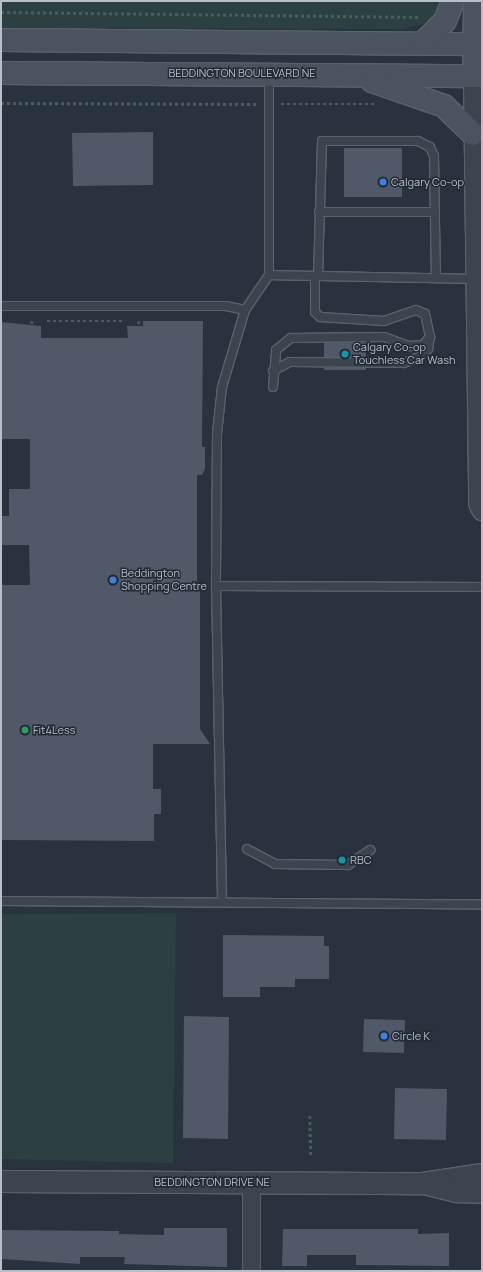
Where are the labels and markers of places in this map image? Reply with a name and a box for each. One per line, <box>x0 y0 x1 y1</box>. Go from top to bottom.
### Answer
place label: Calgary Co-op <box>391 175 464 189</box>
marker: Calgary Co-op <box>378 177 388 187</box>
place label: Calgary Co-op Touchless Car Wash <box>353 341 455 367</box>
marker: Calgary Co-op Touchless Car Wash <box>340 349 350 359</box>
place label: Beddington Shopping Centre <box>121 567 207 593</box>
marker: Beddington Shopping Centre <box>108 575 118 585</box>
place label: Fit4Less <box>33 723 76 737</box>
marker: Fit4Less <box>20 725 30 735</box>
place label: RBC <box>350 853 372 867</box>
marker: RBC <box>337 855 347 865</box>
place label: Circle K <box>392 1029 430 1043</box>
marker: Circle K <box>379 1031 389 1041</box>

